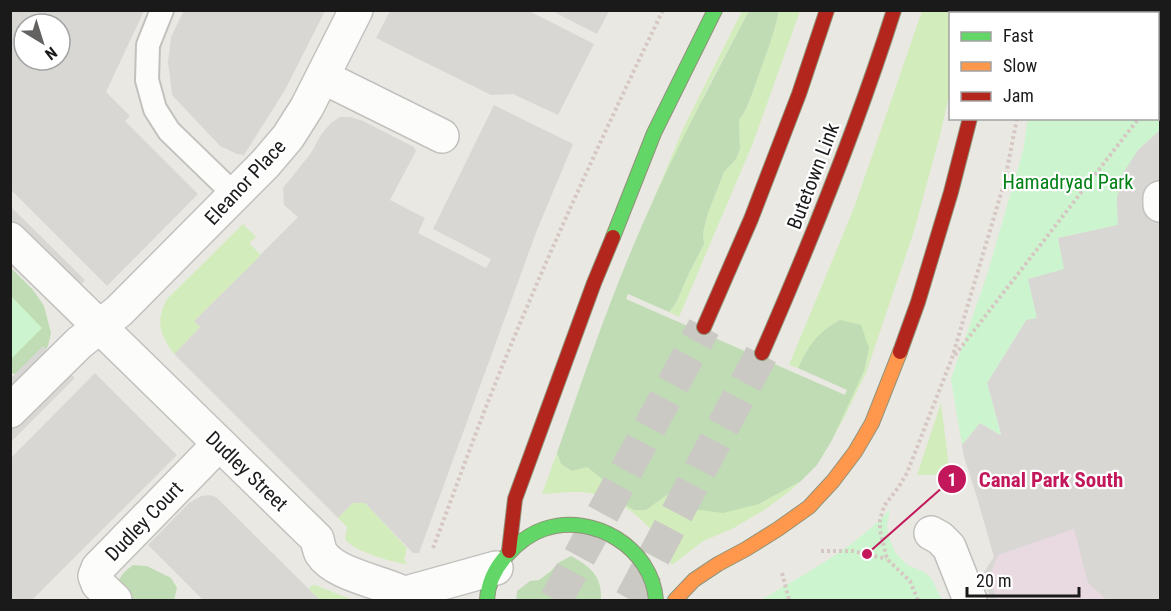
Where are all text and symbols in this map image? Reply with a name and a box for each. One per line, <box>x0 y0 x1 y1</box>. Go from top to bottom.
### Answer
north arrow <box>12 12 72 72</box>
legend <box>949 12 1159 120</box>
text: Fast <box>1003 25 1034 46</box>
text: N <box>41 43 61 64</box>
text: Slow <box>1003 55 1038 76</box>
text: Jam <box>1003 85 1034 106</box>
street label: Butetown Link <box>782 120 844 232</box>
street label: Eleanor Place <box>199 134 291 230</box>
park label: Hamadryad Park <box>1003 170 1133 194</box>
street label: Dudley Street <box>201 426 293 516</box>
callout: Canal Park South <box>937 460 1136 499</box>
text: Canal Park South <box>979 468 1123 492</box>
text: 1 <box>947 469 957 490</box>
street label: Dudley Court <box>100 476 188 566</box>
scale bar <box>967 560 1080 598</box>
text: 20 m <box>976 570 1011 591</box>

